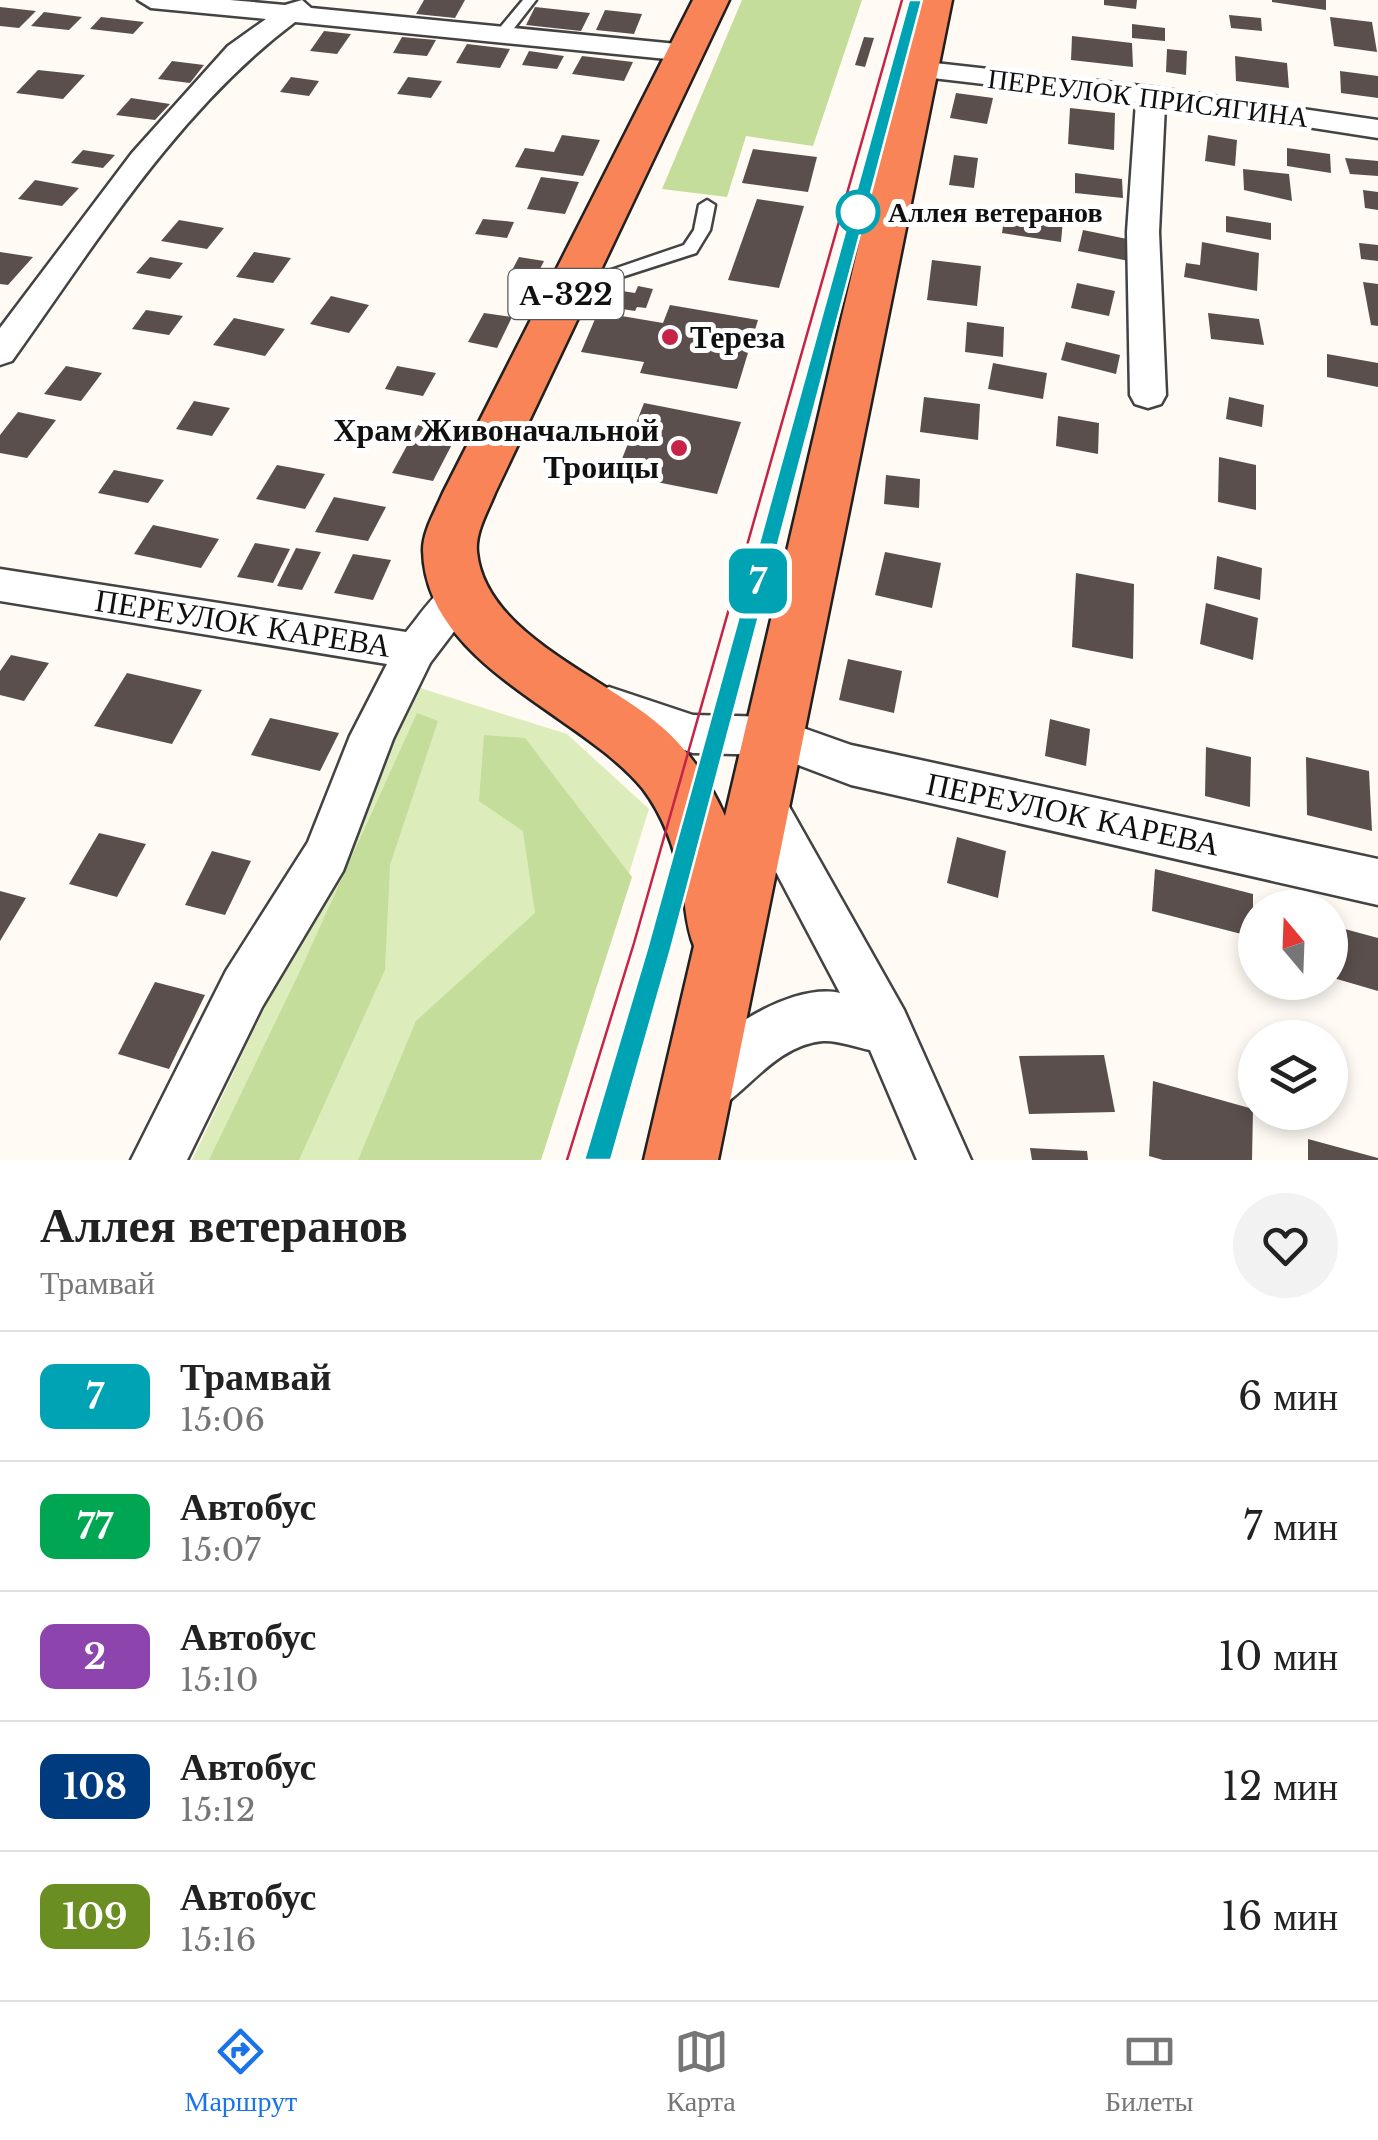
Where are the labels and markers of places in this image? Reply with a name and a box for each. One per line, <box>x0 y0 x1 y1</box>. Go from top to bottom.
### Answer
marker: Аллея ветеранов <box>837 191 879 233</box>
place label: Аллея ветеранов <box>888 195 1103 230</box>
place label: Тереза <box>690 317 785 357</box>
marker: Тереза <box>659 326 681 348</box>
place label: Храм Живоначальной Троицы <box>333 410 659 487</box>
marker: Храм Живоначальной Троицы <box>668 437 690 459</box>

